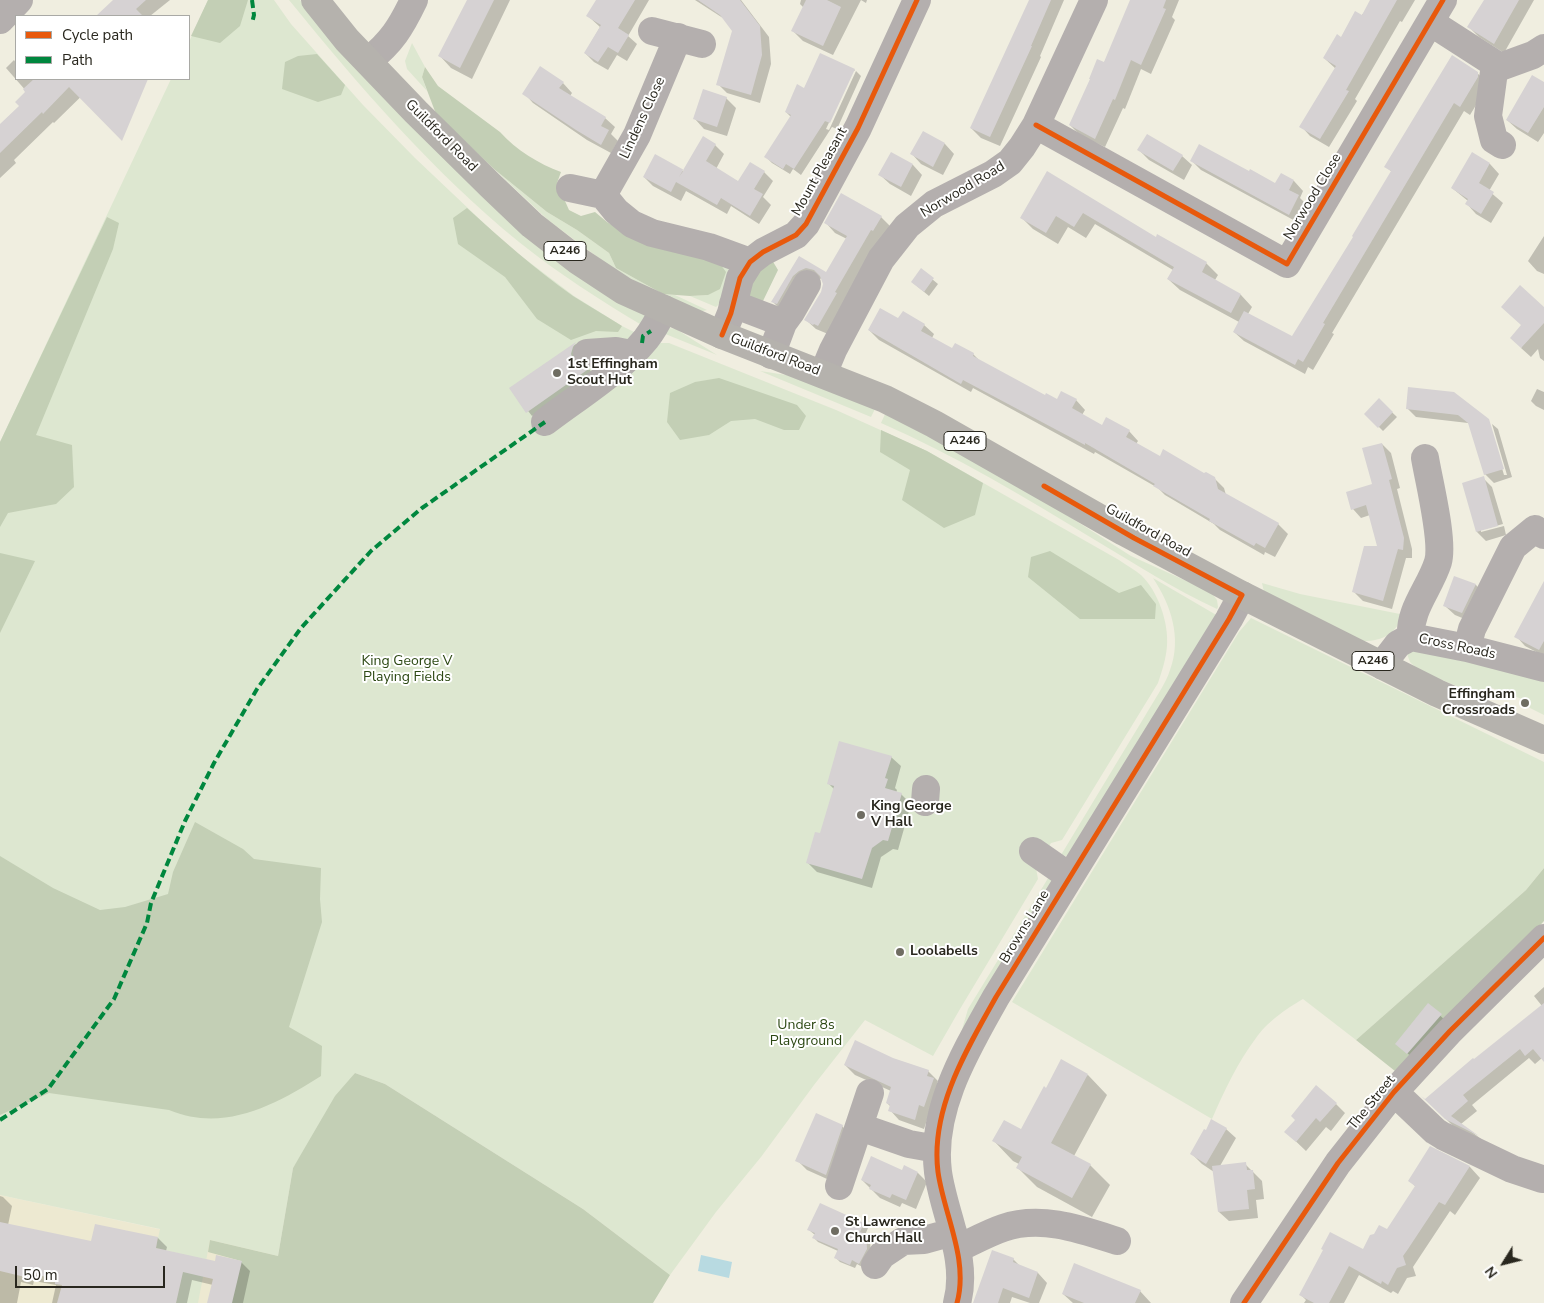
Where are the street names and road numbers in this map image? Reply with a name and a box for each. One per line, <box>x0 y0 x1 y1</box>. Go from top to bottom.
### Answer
street label: Lindens Close <box>617 75 669 161</box>
street label: Guildford Road <box>401 96 481 176</box>
street label: Mount Pleasant <box>789 125 851 219</box>
street label: Norwood Close <box>1281 151 1345 243</box>
street label: Norwood Road <box>918 158 1008 222</box>
road number: A246 <box>544 242 586 260</box>
street label: Guildford Road <box>728 330 822 380</box>
road number: A246 <box>944 432 986 451</box>
street label: Guildford Road <box>1102 501 1194 561</box>
street label: Cross Roads <box>1417 631 1497 663</box>
road number: A246 <box>1352 651 1394 670</box>
street label: Browns Lane <box>997 887 1053 967</box>
street label: The Street <box>1345 1072 1399 1134</box>

